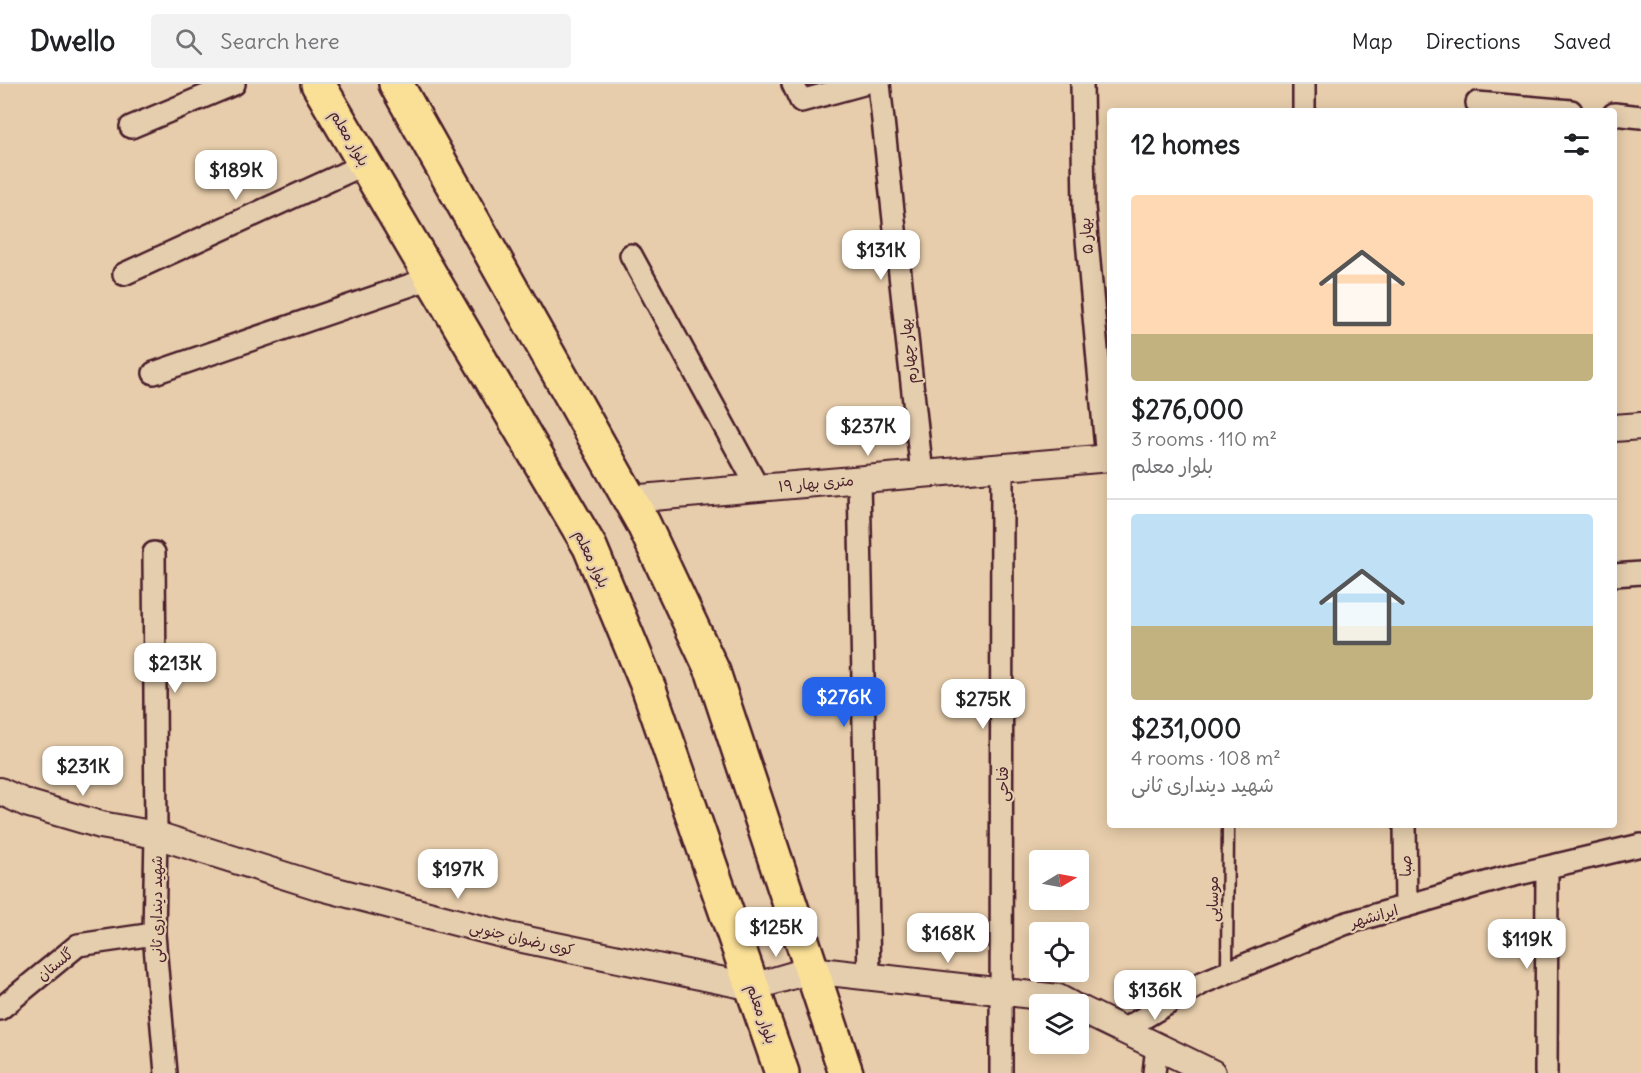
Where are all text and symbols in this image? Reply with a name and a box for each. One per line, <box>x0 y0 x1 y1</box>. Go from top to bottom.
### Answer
search box <box>151 14 571 68</box>
text: Dwello <box>30 23 115 59</box>
icon: search <box>172 25 205 58</box>
text: Search here <box>220 27 340 55</box>
text: Map <box>1352 28 1393 55</box>
text: Directions <box>1426 28 1520 55</box>
text: Saved <box>1553 28 1611 55</box>
street label: بلوار معلم <box>324 106 374 171</box>
text: 12 homes <box>1131 128 1240 161</box>
icon: filters <box>1560 128 1593 161</box>
pin: $189K <box>194 150 278 201</box>
text: $189K <box>209 157 263 182</box>
street label: بهار ۵ <box>1075 217 1097 255</box>
pin: $131K <box>839 230 923 281</box>
icon: home <box>1308 234 1416 342</box>
text: $131K <box>856 237 906 262</box>
street label: بهار چهارم <box>895 317 923 385</box>
text: $276,000 <box>1131 393 1244 426</box>
pin: $237K <box>826 406 910 457</box>
text: $237K <box>840 413 896 438</box>
text: 3 rooms · 110 m² <box>1131 426 1277 451</box>
text: بلوار معلم <box>1131 453 1213 478</box>
street label: ۱۹ متری بهار <box>777 470 855 496</box>
street label: بلوار معلم <box>568 527 614 592</box>
icon: home <box>1308 553 1416 661</box>
pin: $213K <box>133 643 217 694</box>
text: $213K <box>148 650 202 675</box>
pin: $276K <box>802 677 886 728</box>
pin: $275K <box>941 679 1025 730</box>
text: $276K <box>816 684 872 709</box>
text: $275K <box>955 686 1011 711</box>
text: $231,000 <box>1131 712 1241 745</box>
text: 4 rooms · 108 m² <box>1131 745 1281 770</box>
pin: $231K <box>41 746 125 797</box>
text: $231K <box>56 753 110 778</box>
street label: فتاحی <box>993 766 1013 802</box>
text: شهید دینداری ثانی <box>1131 772 1274 797</box>
pin: $197K <box>416 849 500 900</box>
north arrow <box>1029 850 1089 910</box>
map controls <box>1029 850 1089 1054</box>
street label: شهید دینداری ثانی <box>147 855 167 963</box>
street label: صبا <box>1396 855 1415 877</box>
text: $197K <box>432 856 484 881</box>
street label: موسایی <box>1203 876 1223 922</box>
street label: ایرانشهر <box>1346 900 1400 932</box>
pin: $125K <box>734 907 818 958</box>
pin: $168K <box>906 913 990 964</box>
text: $125K <box>749 914 803 939</box>
street label: کوی رضوان جنوبی <box>468 917 576 960</box>
pin: $119K <box>1485 919 1569 970</box>
text: $168K <box>921 920 975 945</box>
button: locate <box>1029 922 1089 982</box>
text: $119K <box>1502 926 1552 951</box>
street label: گلستان <box>33 943 77 985</box>
pin: $136K <box>1113 970 1197 1021</box>
text: $136K <box>1128 977 1182 1002</box>
street label: بلوار معلم <box>740 982 781 1047</box>
button: layers <box>1029 994 1089 1054</box>

